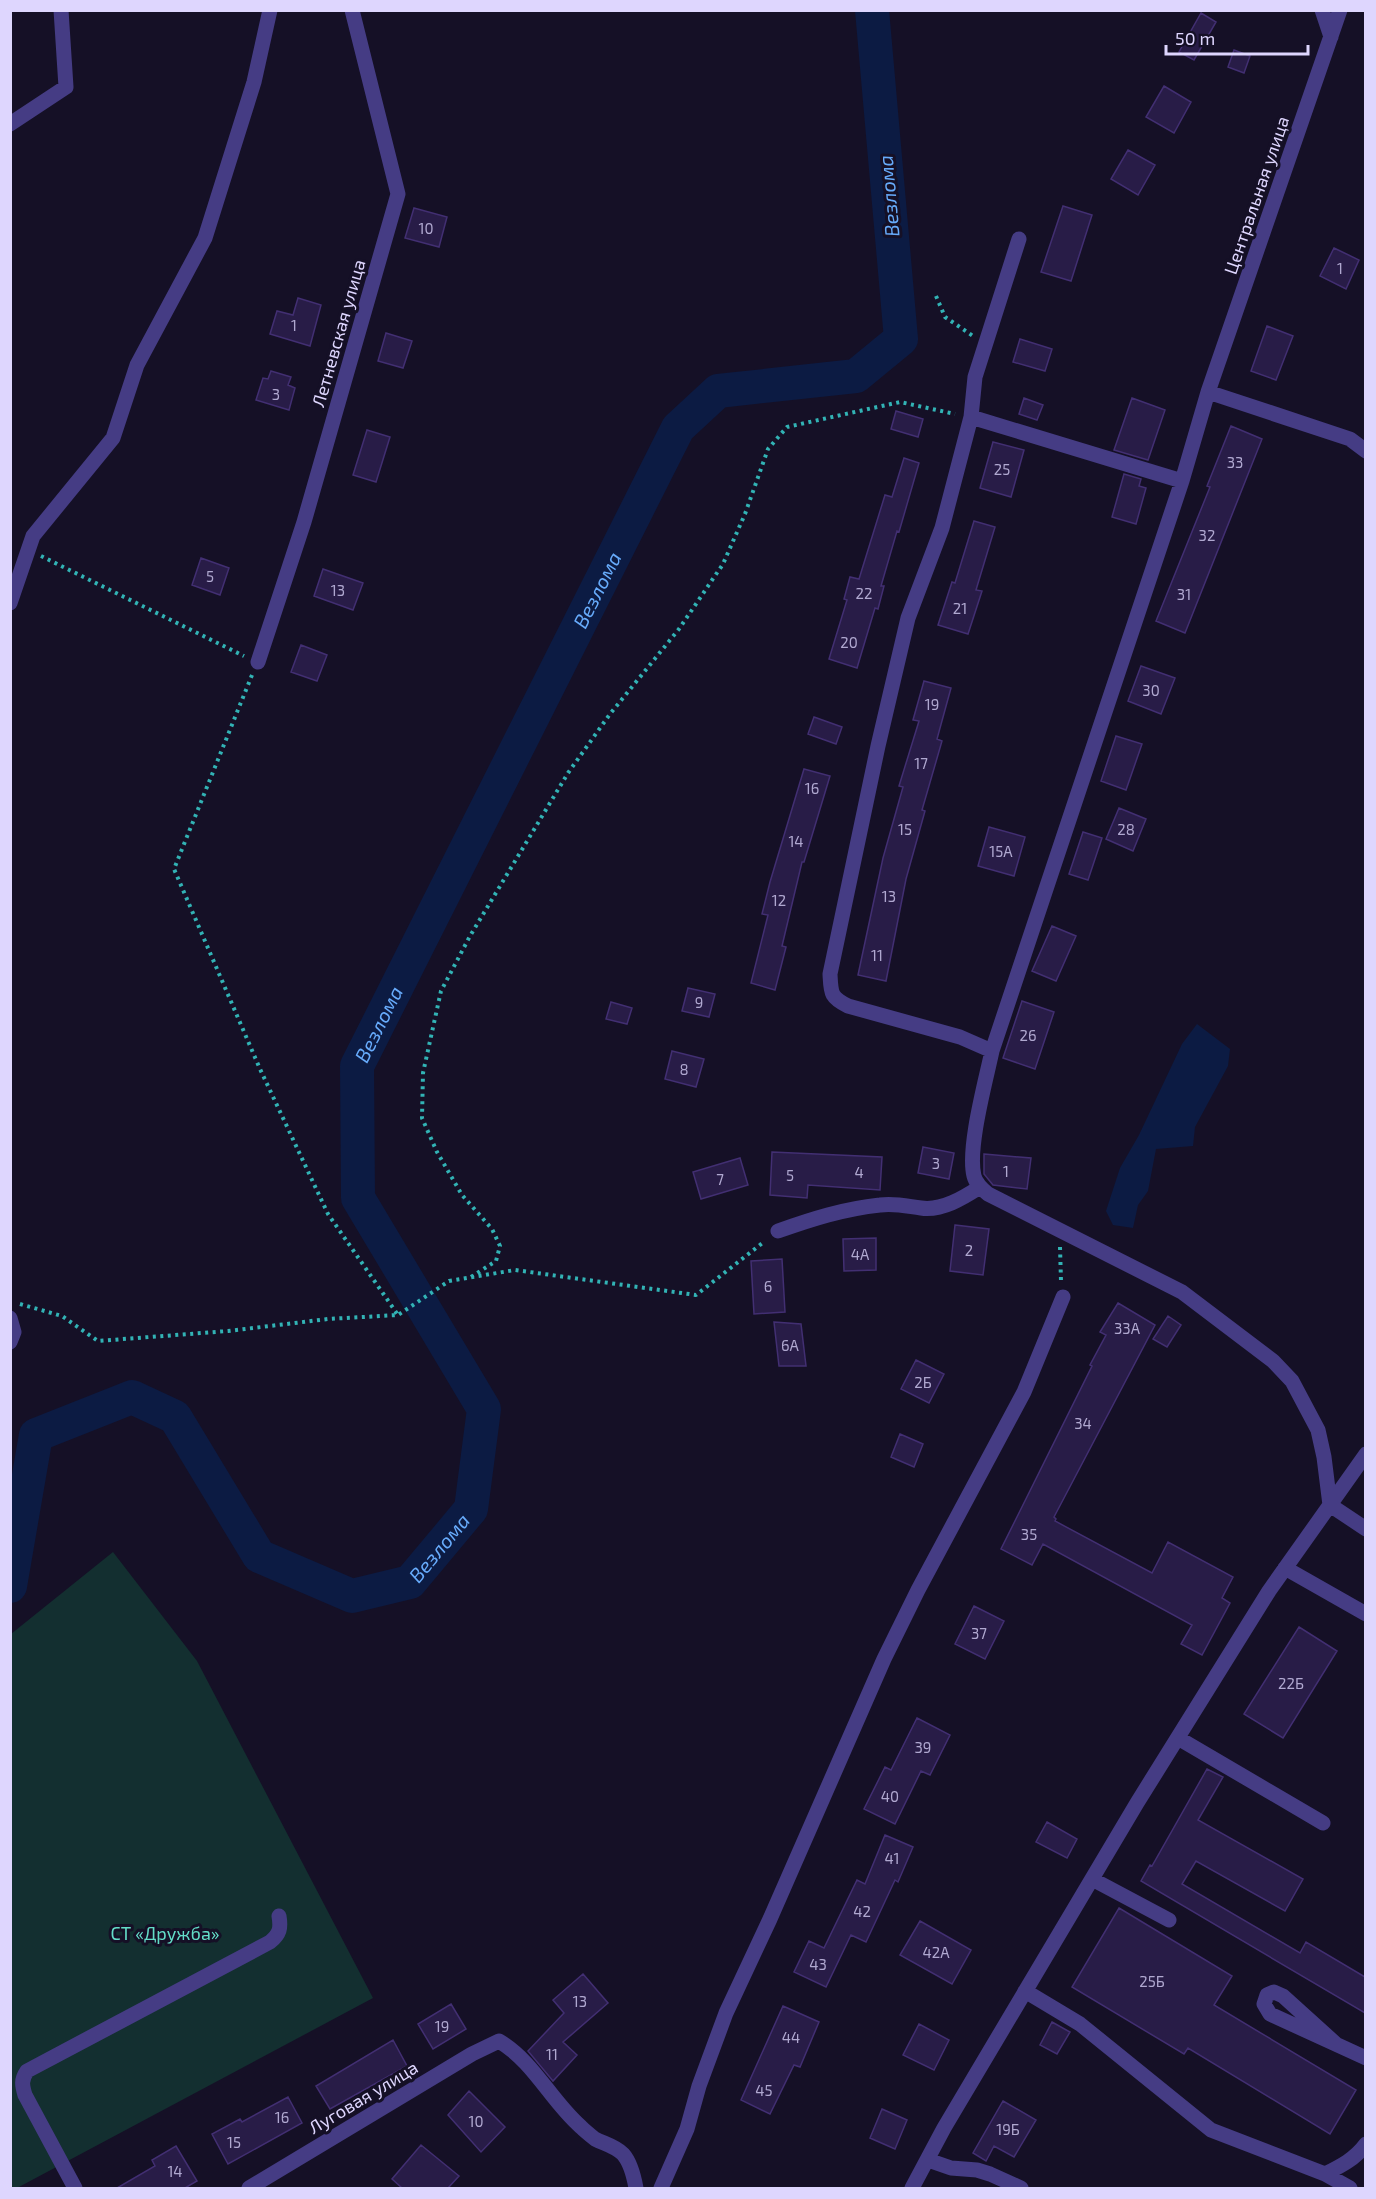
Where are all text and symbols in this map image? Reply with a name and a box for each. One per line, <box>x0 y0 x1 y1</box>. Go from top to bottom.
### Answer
scale bar <box>1166 18 1308 56</box>
text: 50 m <box>1175 27 1215 49</box>
street label: Центральная улица <box>1219 113 1293 277</box>
water label: Везлома <box>872 154 904 238</box>
house number: 10 <box>418 219 434 237</box>
street label: Летневская улица <box>306 257 370 409</box>
house number: 1 <box>1337 259 1343 277</box>
house number: 1 <box>291 316 297 334</box>
house number: 3 <box>272 385 280 403</box>
house number: 33 <box>1227 453 1243 471</box>
house number: 25 <box>994 460 1010 478</box>
house number: 32 <box>1199 526 1215 544</box>
water label: Везлома <box>567 548 626 632</box>
house number: 5 <box>206 567 214 585</box>
house number: 13 <box>331 581 345 599</box>
house number: 22 <box>856 584 872 602</box>
house number: 31 <box>1177 585 1191 603</box>
house number: 21 <box>953 599 967 617</box>
house number: 20 <box>840 633 858 651</box>
house number: 30 <box>1142 681 1160 699</box>
house number: 19 <box>925 695 939 713</box>
house number: 17 <box>914 754 928 772</box>
house number: 16 <box>805 779 819 797</box>
house number: 15 <box>898 820 912 838</box>
house number: 28 <box>1117 820 1135 838</box>
house number: 14 <box>788 832 804 850</box>
house number: 15А <box>989 842 1013 860</box>
house number: 13 <box>882 887 896 905</box>
house number: 12 <box>772 891 786 909</box>
house number: 11 <box>871 946 883 964</box>
water label: Везлома <box>349 982 407 1066</box>
house number: 9 <box>695 993 703 1011</box>
house number: 26 <box>1019 1026 1037 1044</box>
house number: 8 <box>679 1060 689 1078</box>
house number: 3 <box>932 1154 940 1172</box>
house number: 1 <box>1003 1162 1009 1180</box>
house number: 4 <box>854 1163 864 1181</box>
house number: 5 <box>786 1166 794 1184</box>
house number: 7 <box>716 1170 724 1188</box>
house number: 2 <box>965 1241 973 1259</box>
house number: 4А <box>851 1245 870 1263</box>
house number: 6 <box>764 1277 772 1295</box>
house number: 33А <box>1114 1319 1141 1337</box>
house number: 6А <box>781 1336 800 1354</box>
house number: 2Б <box>914 1373 932 1391</box>
house number: 34 <box>1074 1414 1092 1432</box>
water label: Везлома <box>403 1508 474 1587</box>
house number: 35 <box>1021 1525 1037 1543</box>
house number: 37 <box>971 1624 987 1642</box>
house number: 22Б <box>1278 1674 1304 1692</box>
house number: 39 <box>915 1738 931 1756</box>
house number: 40 <box>881 1787 899 1805</box>
house number: 41 <box>884 1849 900 1867</box>
house number: 42 <box>853 1902 871 1920</box>
park label: СТ «Дружба» <box>110 1922 220 1944</box>
house number: 42А <box>923 1943 950 1961</box>
house number: 43 <box>809 1955 827 1973</box>
house number: 25Б <box>1139 1972 1165 1990</box>
house number: 13 <box>573 1992 587 2010</box>
house number: 19 <box>435 2017 449 2035</box>
house number: 44 <box>782 2028 800 2046</box>
house number: 11 <box>546 2045 558 2063</box>
street label: Луговая улица <box>304 2056 422 2138</box>
house number: 45 <box>755 2081 773 2099</box>
house number: 16 <box>275 2108 289 2126</box>
house number: 10 <box>468 2112 484 2130</box>
house number: 19Б <box>996 2120 1020 2138</box>
house number: 15 <box>227 2133 241 2151</box>
house number: 14 <box>167 2162 183 2180</box>

